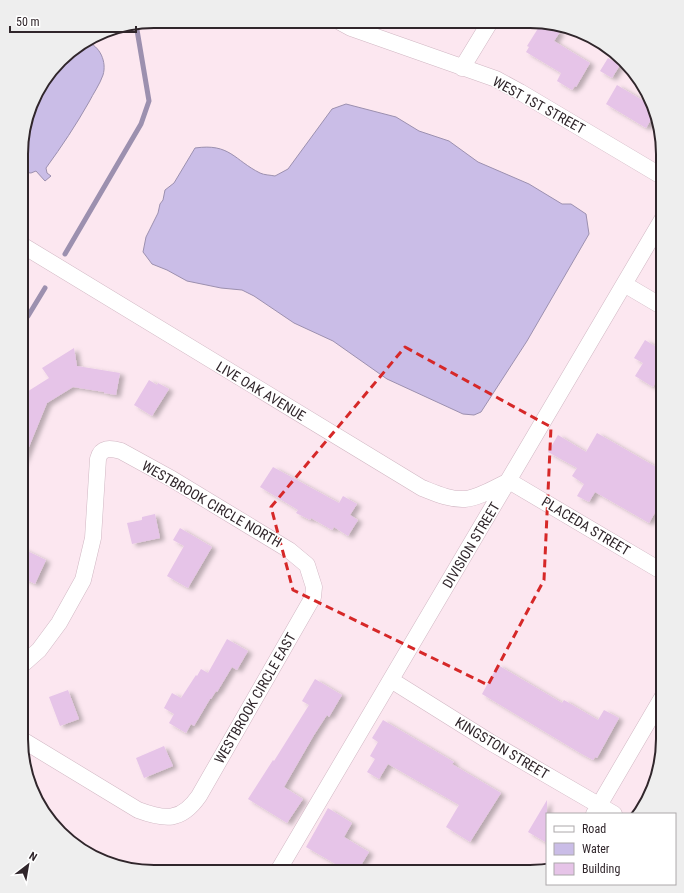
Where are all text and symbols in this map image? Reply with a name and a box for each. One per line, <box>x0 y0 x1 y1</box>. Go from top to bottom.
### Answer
scale bar <box>10 8 136 34</box>
text: 50 m <box>16 15 40 29</box>
street label: WEST 1ST STREET <box>490 73 588 137</box>
street label: LIVE OAK AVENUE <box>214 358 309 424</box>
street label: WESTBROOK CIRCLE NORTH <box>139 457 285 551</box>
street label: PLACEDA STREET <box>539 493 633 559</box>
street label: DIVISION STREET <box>439 499 503 591</box>
street label: WESTBROOK CIRCLE EAST <box>211 630 299 766</box>
street label: KINGSTON STREET <box>452 714 552 782</box>
legend <box>546 813 676 885</box>
text: Road <box>582 822 606 836</box>
text: Water <box>582 842 610 856</box>
north arrow <box>8 845 48 885</box>
text: N <box>27 850 39 864</box>
text: Building <box>582 862 620 876</box>

